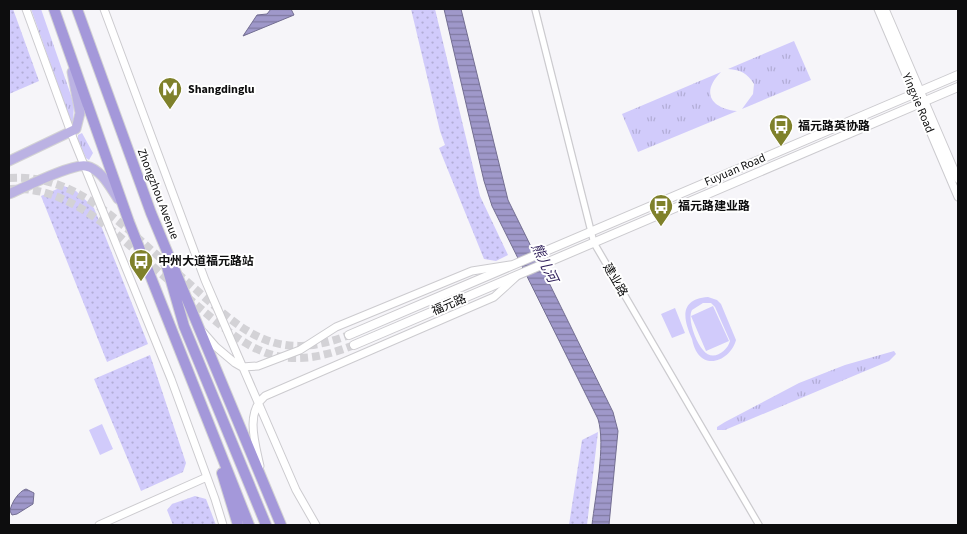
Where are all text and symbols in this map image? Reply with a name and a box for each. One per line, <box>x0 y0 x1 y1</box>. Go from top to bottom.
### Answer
street label: Yingxie Road <box>897 69 938 136</box>
metro station icon: Shangdinglu <box>157 76 183 110</box>
place label: Shangdinglu <box>188 81 255 98</box>
bus stop icon: 福元路英协路 <box>768 113 794 147</box>
place label: 福元路英协路 <box>798 118 870 135</box>
street label: Zhongzhou Avenue <box>133 146 183 242</box>
street label: Fuyuan Road <box>702 149 768 191</box>
bus stop icon: 福元路建业路 <box>648 193 674 227</box>
place label: 福元路建业路 <box>678 198 750 215</box>
water label: 熊儿河 <box>526 240 564 289</box>
bus stop icon: 中州大道福元路站 <box>128 248 154 282</box>
place label: 中州大道福元路站 <box>158 253 254 270</box>
street label: 建业路 <box>599 260 631 300</box>
street label: 福元路 <box>429 290 469 320</box>

